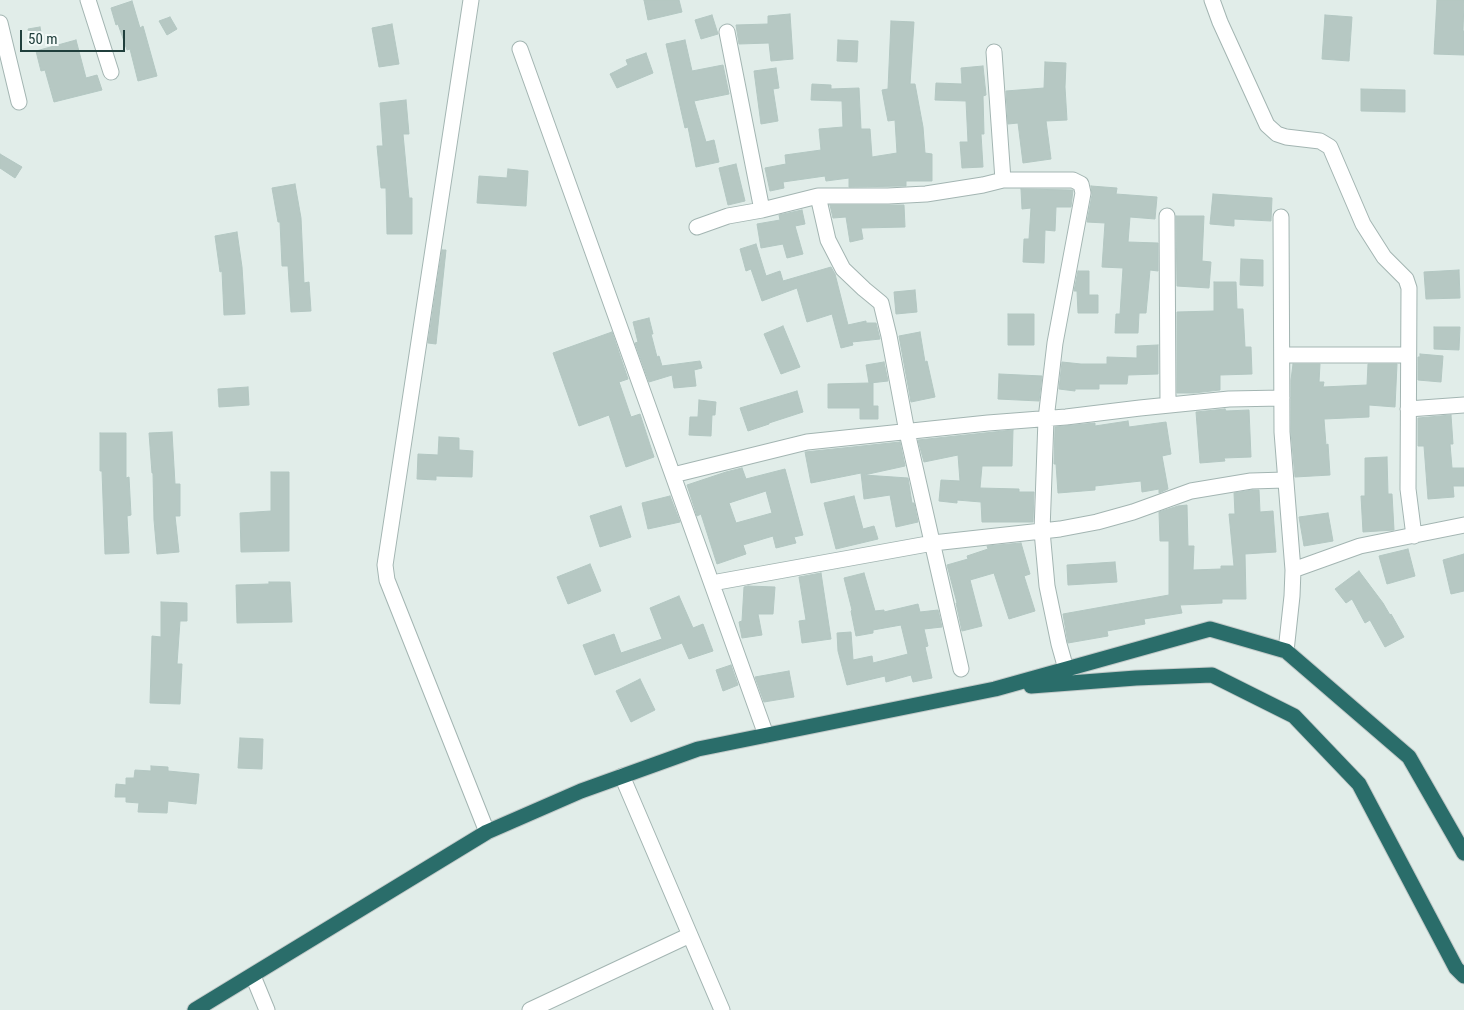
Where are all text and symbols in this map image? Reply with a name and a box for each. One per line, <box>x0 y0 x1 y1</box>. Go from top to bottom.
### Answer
scale bar <box>22 20 128 52</box>
text: 50 m <box>28 30 58 48</box>

